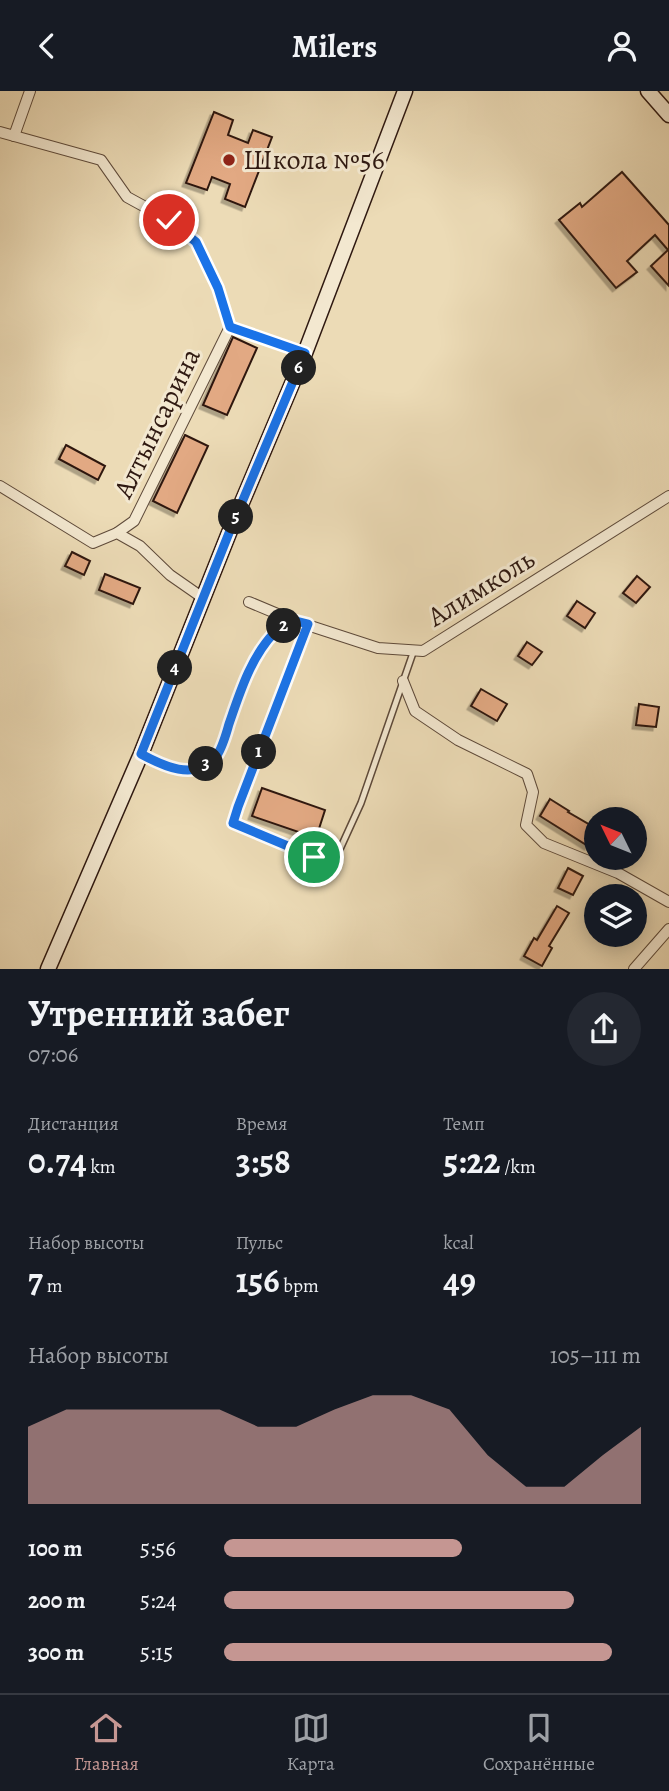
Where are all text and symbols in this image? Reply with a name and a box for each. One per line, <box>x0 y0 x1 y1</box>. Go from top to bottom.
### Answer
text: Milers <box>292 24 377 68</box>
icon: back <box>28 27 66 65</box>
icon: person <box>603 27 641 65</box>
place label: Школа №56 <box>243 141 385 179</box>
marker: Школа №56 <box>221 152 237 168</box>
pin <box>139 190 199 250</box>
icon: check <box>150 201 188 239</box>
street label: Алтынсарина <box>104 341 210 505</box>
pin: 6 <box>282 351 316 385</box>
text: 6 <box>294 354 303 380</box>
pin: 5 <box>218 499 254 535</box>
text: 5 <box>231 503 240 529</box>
street label: Алимколь <box>419 540 542 636</box>
pin: 2 <box>266 609 302 643</box>
text: 2 <box>279 612 288 638</box>
pin: 4 <box>158 651 192 685</box>
text: 4 <box>170 654 179 680</box>
pin: 1 <box>242 735 276 769</box>
text: 1 <box>255 738 262 764</box>
pin: 3 <box>188 747 224 781</box>
text: 3 <box>201 750 210 776</box>
north arrow <box>584 807 648 870</box>
map controls <box>584 807 647 947</box>
pin <box>284 827 344 887</box>
icon: arrive <box>295 838 333 876</box>
button: layers <box>584 884 647 947</box>
text: Утренний забег <box>28 987 289 1039</box>
button: share <box>567 992 641 1066</box>
text: 07:06 <box>28 1039 78 1070</box>
text: Дистанция <box>28 1111 119 1137</box>
text: Время <box>236 1111 287 1137</box>
text: Темп <box>443 1111 485 1137</box>
text: 0.74 <box>28 1137 87 1185</box>
text: 3:58 <box>236 1137 291 1185</box>
text: 5:22 <box>443 1137 500 1185</box>
text: km <box>87 1154 116 1180</box>
text: /km <box>500 1154 536 1180</box>
text: Набор высоты <box>28 1230 144 1256</box>
text: Пульс <box>236 1230 283 1256</box>
text: kcal <box>443 1230 474 1256</box>
text: 7 <box>28 1256 43 1304</box>
text: 156 <box>236 1256 279 1304</box>
text: 49 <box>443 1256 476 1304</box>
text: m <box>43 1273 63 1299</box>
text: bpm <box>279 1273 319 1299</box>
text: Набор высоты <box>28 1340 169 1371</box>
text: 105–111 m <box>550 1340 641 1371</box>
text: 100 m <box>28 1533 83 1564</box>
text: 5:56 <box>140 1533 176 1564</box>
text: 200 m <box>28 1585 86 1616</box>
text: 5:24 <box>140 1585 177 1616</box>
text: 300 m <box>28 1637 84 1668</box>
text: 5:15 <box>140 1637 173 1668</box>
tab: Главная <box>74 1709 139 1777</box>
tab: Карта <box>287 1709 335 1777</box>
tab: Сохранённые <box>483 1709 595 1777</box>

